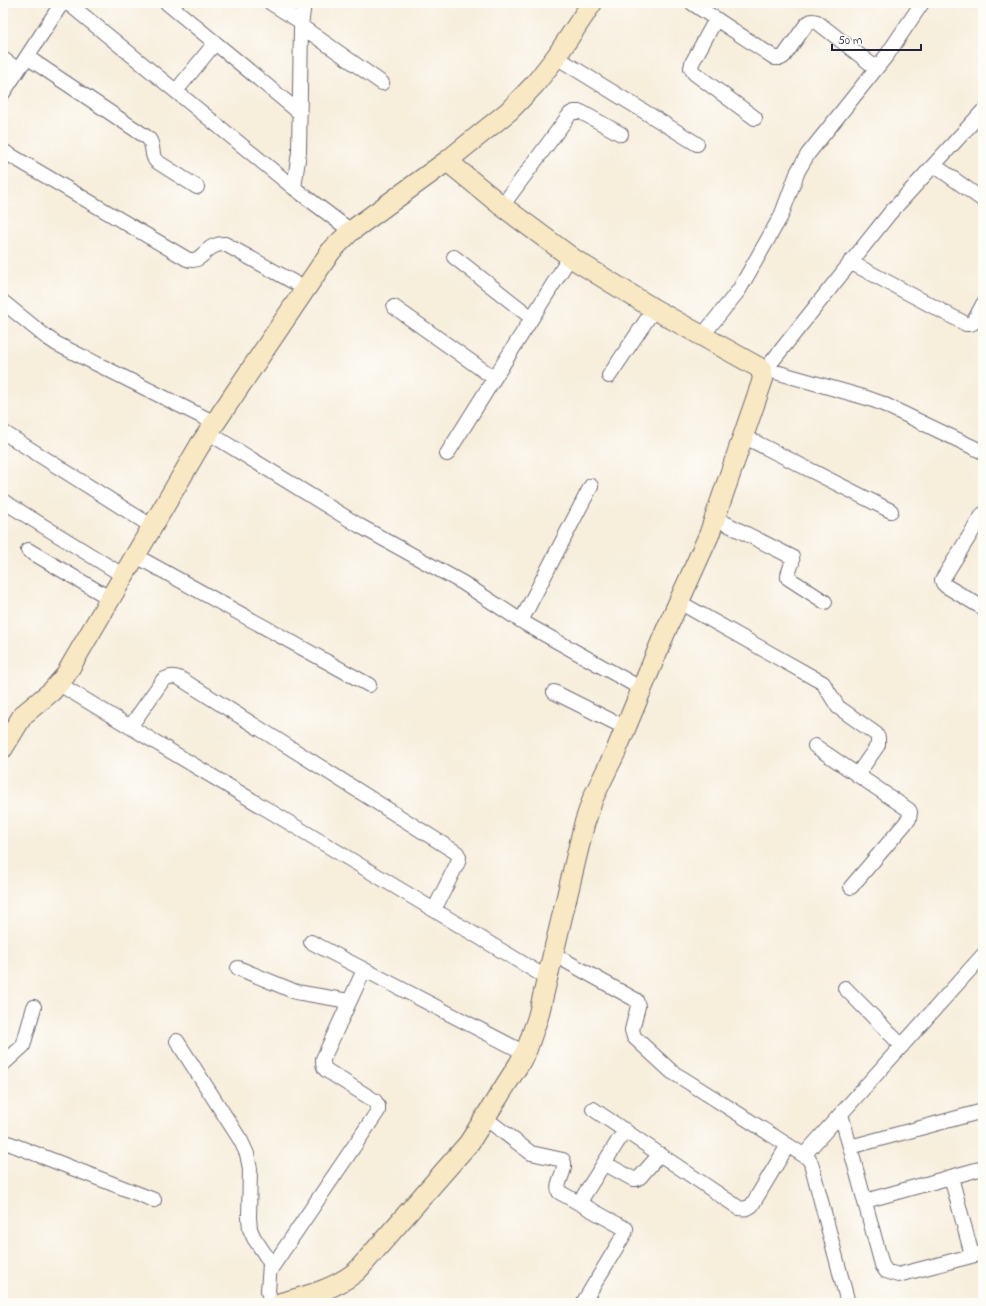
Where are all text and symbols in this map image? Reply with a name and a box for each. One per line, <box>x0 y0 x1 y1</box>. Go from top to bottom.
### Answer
scale bar <box>832 26 921 52</box>
text: 50 m <box>838 32 862 50</box>

